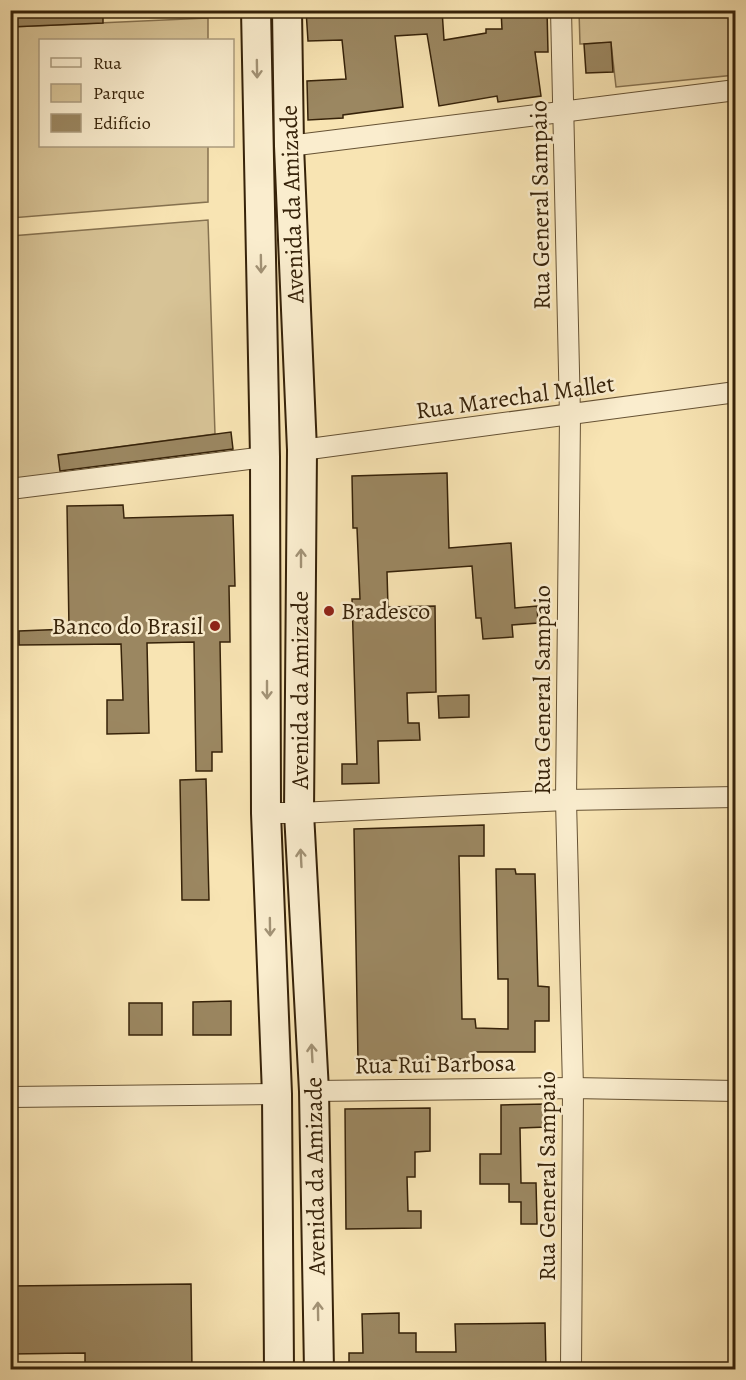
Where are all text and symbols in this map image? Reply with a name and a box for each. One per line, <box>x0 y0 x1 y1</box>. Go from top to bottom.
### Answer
legend <box>39 39 234 147</box>
text: Rua <box>93 51 122 75</box>
one-way arrow <box>251 58 263 78</box>
text: Parque <box>93 81 145 105</box>
street label: Rua General Sampaio <box>522 100 558 310</box>
street label: Avenida da Amizade <box>273 104 311 305</box>
text: Edifício <box>93 111 151 135</box>
one-way arrow <box>255 253 267 273</box>
street label: Rua Marechal Mallet <box>414 367 616 427</box>
one-way arrow <box>295 549 307 569</box>
street label: Rua General Sampaio <box>526 585 558 795</box>
street label: Avenida da Amizade <box>284 591 316 790</box>
place label: Bradesco <box>341 595 430 627</box>
marker: Bradesco <box>322 604 336 618</box>
place label: Banco do Brasil <box>52 610 203 642</box>
marker: Banco do Brasil <box>208 619 222 633</box>
one-way arrow <box>261 679 273 699</box>
one-way arrow <box>296 849 307 869</box>
one-way arrow <box>264 916 276 936</box>
one-way arrow <box>306 1044 317 1064</box>
street label: Rua Rui Barbosa <box>354 1047 517 1081</box>
street label: Rua General Sampaio <box>531 1071 563 1281</box>
street label: Avenida da Amizade <box>297 1077 333 1276</box>
one-way arrow <box>312 1302 324 1322</box>

